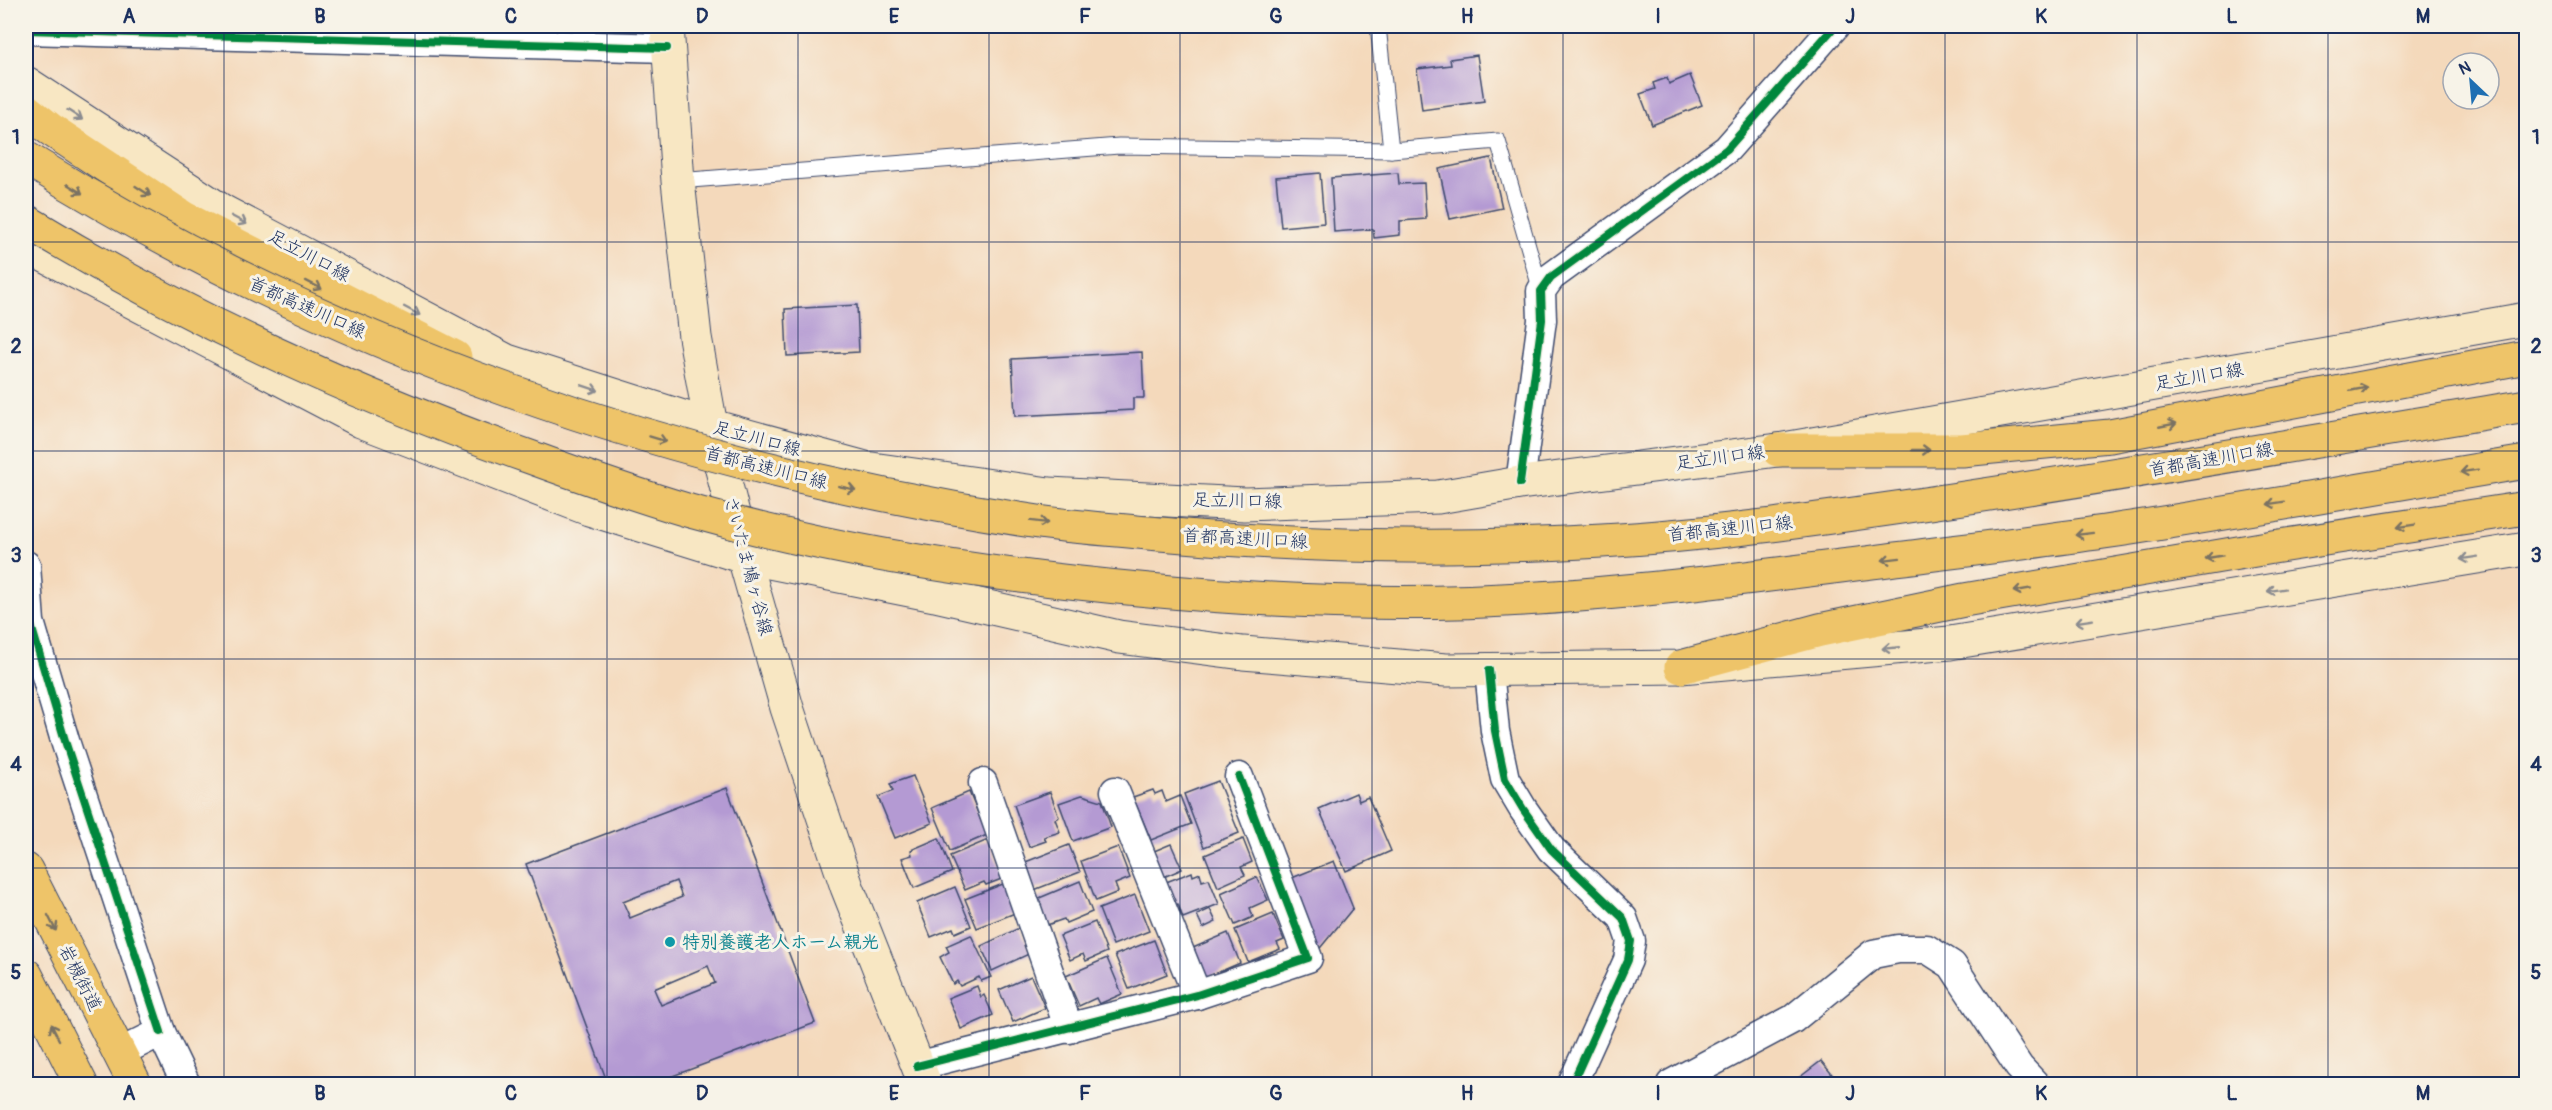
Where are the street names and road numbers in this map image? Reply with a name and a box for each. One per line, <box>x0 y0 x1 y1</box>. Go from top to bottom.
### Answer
street label: 足立川口線 <box>264 225 354 287</box>
street label: 首都高速川口線 <box>245 272 369 344</box>
street label: 足立川口線 <box>2153 358 2245 396</box>
street label: 足立川口線 <box>711 416 803 462</box>
street label: 首都高速川口線 <box>2147 438 2275 482</box>
street label: 足立川口線 <box>1674 440 1766 476</box>
street label: 首都高速川口線 <box>702 442 830 494</box>
street label: 足立川口線 <box>1192 489 1282 513</box>
street label: さいたま鳩ヶ谷線 <box>718 494 778 638</box>
street label: 首都高速川口線 <box>1666 511 1794 547</box>
street label: 首都高速川口線 <box>1181 524 1309 554</box>
street label: 岩槻街道 <box>53 941 107 1015</box>

